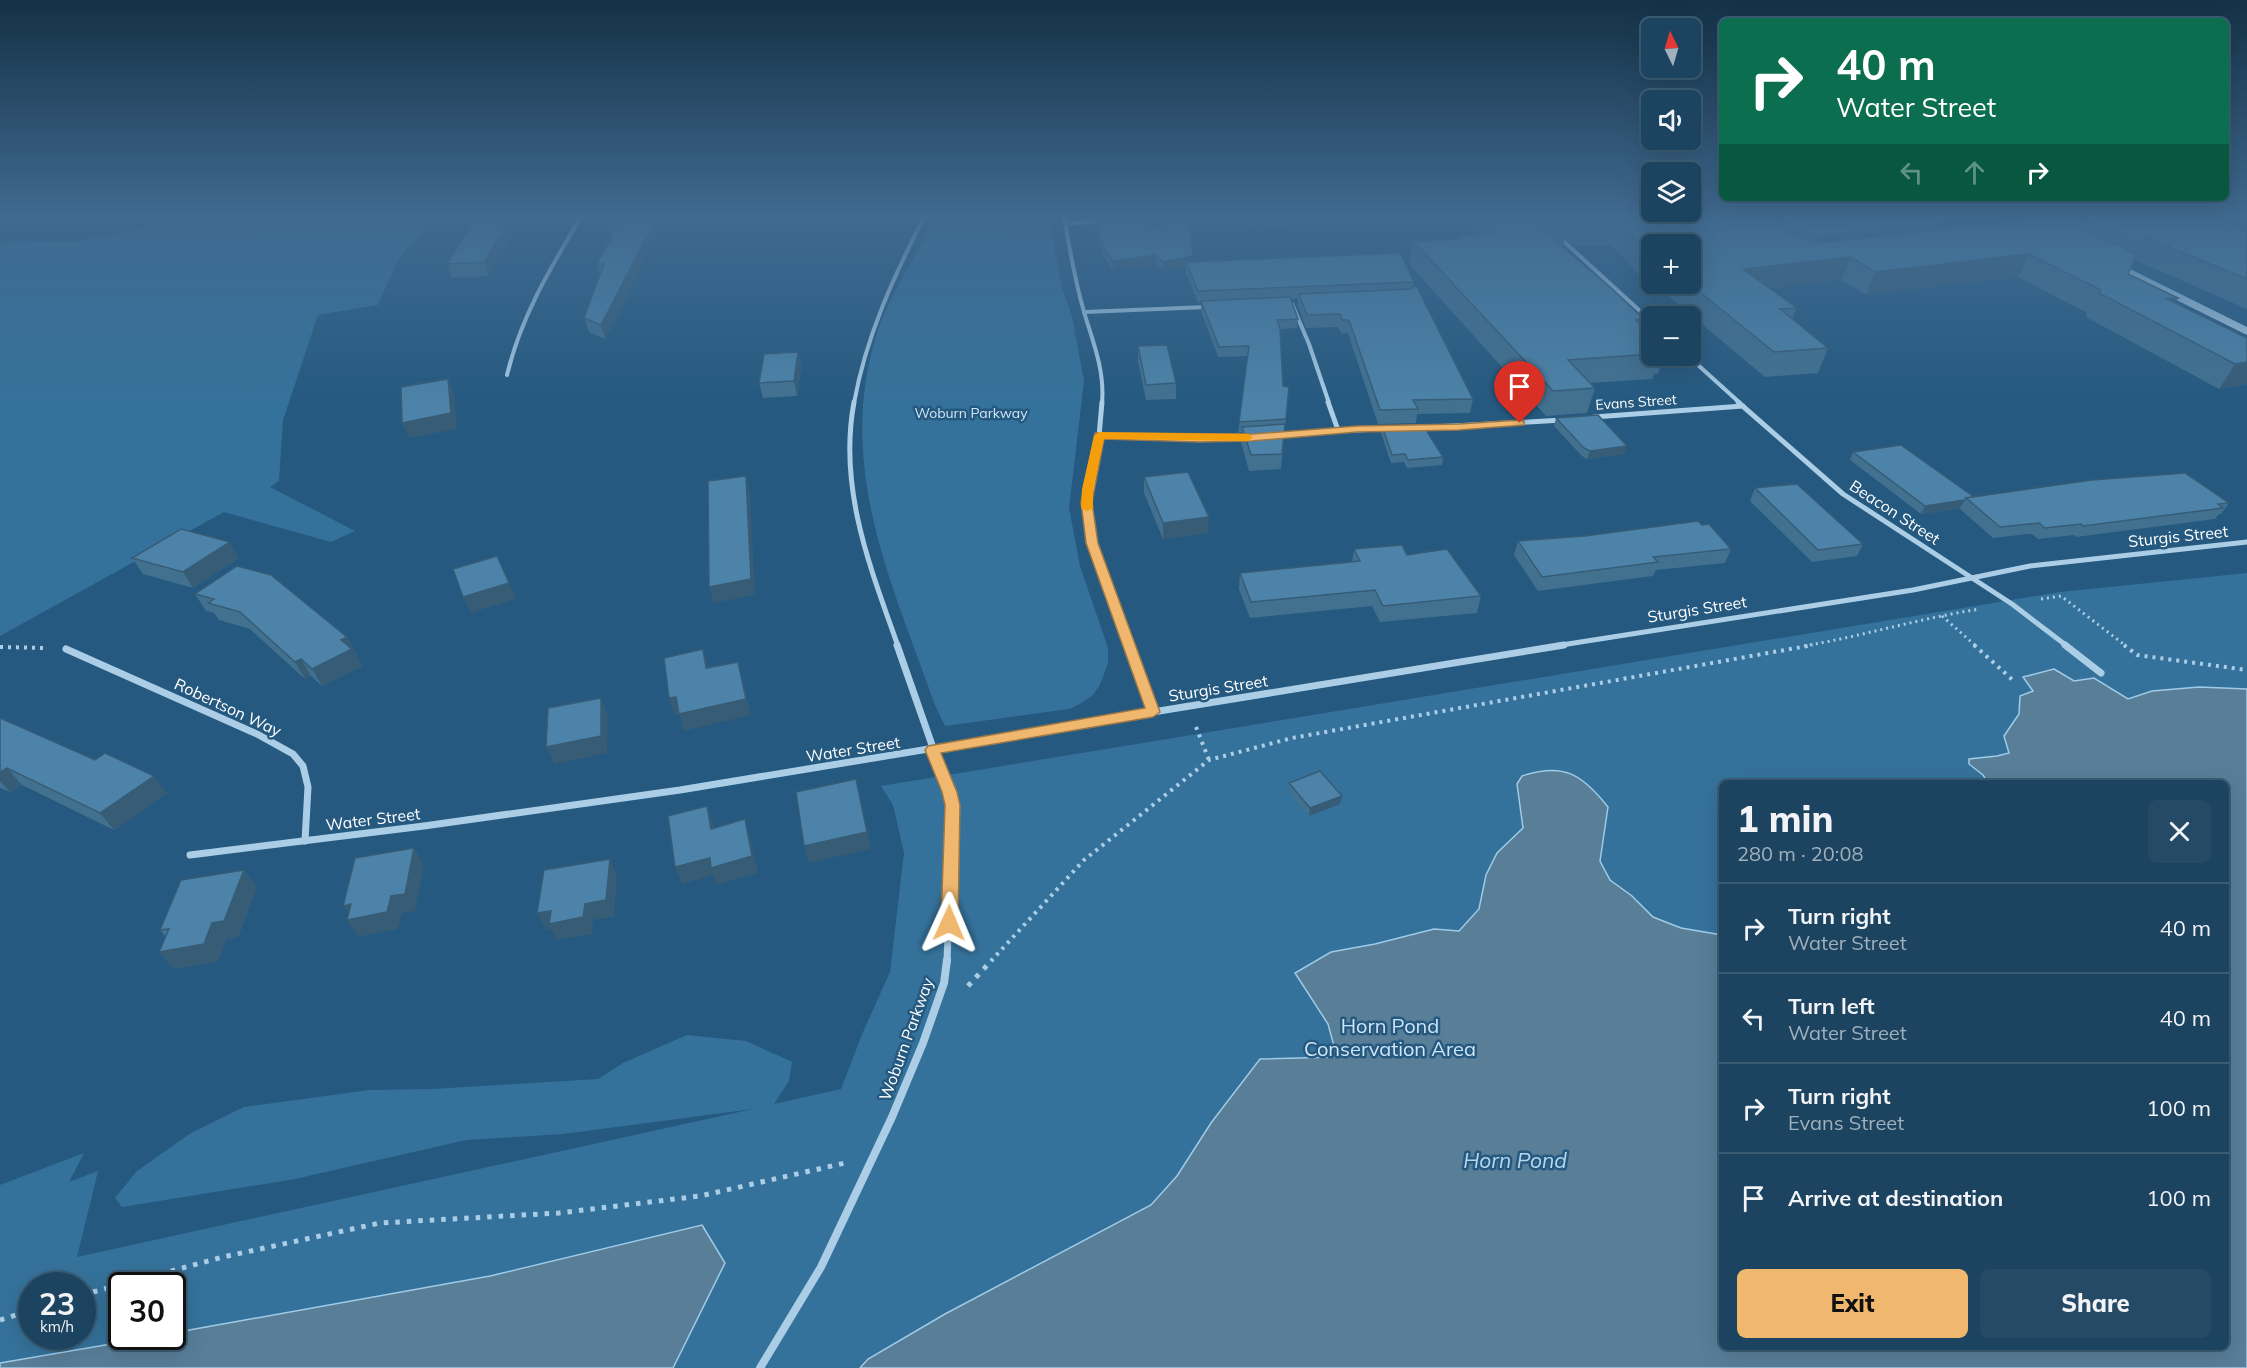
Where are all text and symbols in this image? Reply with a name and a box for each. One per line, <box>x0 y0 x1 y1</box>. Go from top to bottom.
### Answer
north arrow <box>1641 18 1701 78</box>
map controls <box>1641 18 1701 366</box>
text: 40 m <box>1836 38 1936 91</box>
icon: right <box>1737 42 1815 120</box>
button: sound <box>1641 90 1701 150</box>
text: Water Street <box>1836 90 1996 124</box>
icon: left <box>1895 156 1928 189</box>
icon: ahead <box>1958 156 1991 189</box>
icon: right <box>2021 156 2054 189</box>
button: layers <box>1641 162 1701 222</box>
button: + <box>1641 234 1701 294</box>
button: − <box>1641 306 1701 366</box>
pin <box>1494 361 1545 423</box>
icon: arrive <box>1503 370 1536 403</box>
street label: Evans Street <box>1595 390 1677 414</box>
park label: Woburn Parkway <box>914 404 1028 422</box>
street label: Beacon Street <box>1846 475 1944 549</box>
street label: Sturgis Street <box>2127 521 2229 551</box>
street label: Sturgis Street <box>1646 591 1748 627</box>
street label: Sturgis Street <box>1167 670 1269 706</box>
street label: Robertson Way <box>171 673 285 741</box>
street label: Water Street <box>805 732 902 766</box>
text: 1 min <box>1737 796 1833 841</box>
button: close <box>2148 800 2211 863</box>
street label: Water Street <box>325 803 422 835</box>
text: 280 m · 20:08 <box>1737 841 1863 866</box>
position arrow <box>917 891 981 955</box>
text: Turn right <box>1788 902 1891 930</box>
icon: right <box>1737 912 1770 945</box>
text: 40 m <box>2160 914 2211 942</box>
text: Water Street <box>1788 930 1907 955</box>
street label: Woburn Parkway <box>874 974 938 1103</box>
text: Turn left <box>1788 992 1875 1020</box>
icon: left <box>1737 1002 1770 1035</box>
text: 40 m <box>2160 1004 2211 1032</box>
park label: Horn Pond Conservation Area <box>1304 1013 1476 1061</box>
text: Water Street <box>1788 1020 1907 1045</box>
text: Turn right <box>1788 1082 1891 1110</box>
icon: right <box>1737 1092 1770 1125</box>
text: 100 m <box>2146 1094 2211 1122</box>
text: Evans Street <box>1788 1110 1904 1135</box>
water label: Horn Pond <box>1463 1147 1567 1173</box>
icon: arrive <box>1737 1182 1770 1215</box>
text: Arrive at destination <box>1788 1184 2003 1212</box>
text: 100 m <box>2146 1184 2211 1212</box>
button: Exit <box>1737 1269 1968 1338</box>
button: Share <box>1980 1269 2211 1338</box>
speed limit sign: 30 <box>108 1272 186 1350</box>
text: 23 <box>39 1285 75 1323</box>
text: km/h <box>40 1317 74 1336</box>

